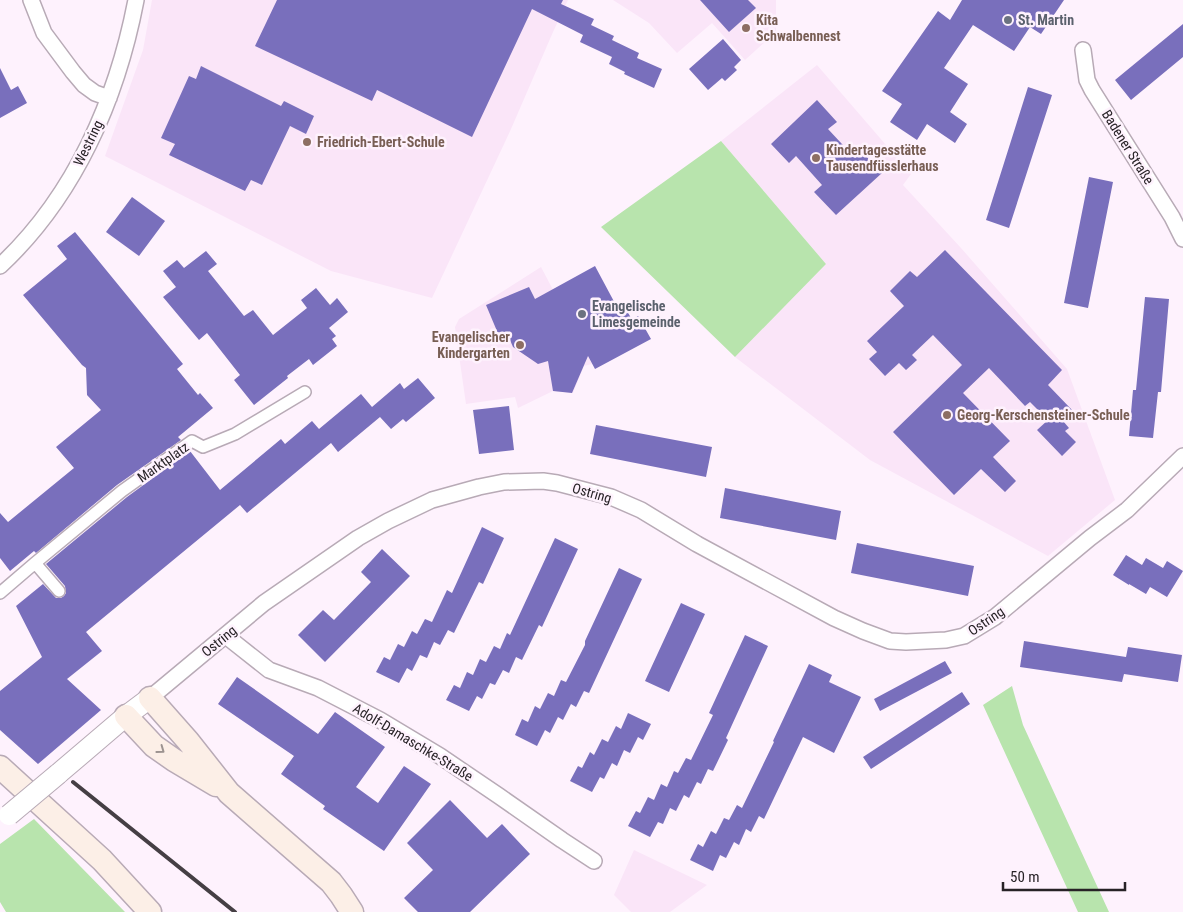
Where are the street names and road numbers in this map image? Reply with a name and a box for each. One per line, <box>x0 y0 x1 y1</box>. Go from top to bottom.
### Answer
street label: Badener Straße <box>1099 107 1157 188</box>
street label: Westring <box>70 118 106 168</box>
street label: Marktplatz <box>134 438 192 486</box>
street label: Ostring <box>571 480 613 506</box>
street label: Ostring <box>965 603 1007 639</box>
street label: Ostring <box>198 622 240 660</box>
street label: Adolf-Damaschke-Straße <box>350 700 476 784</box>

